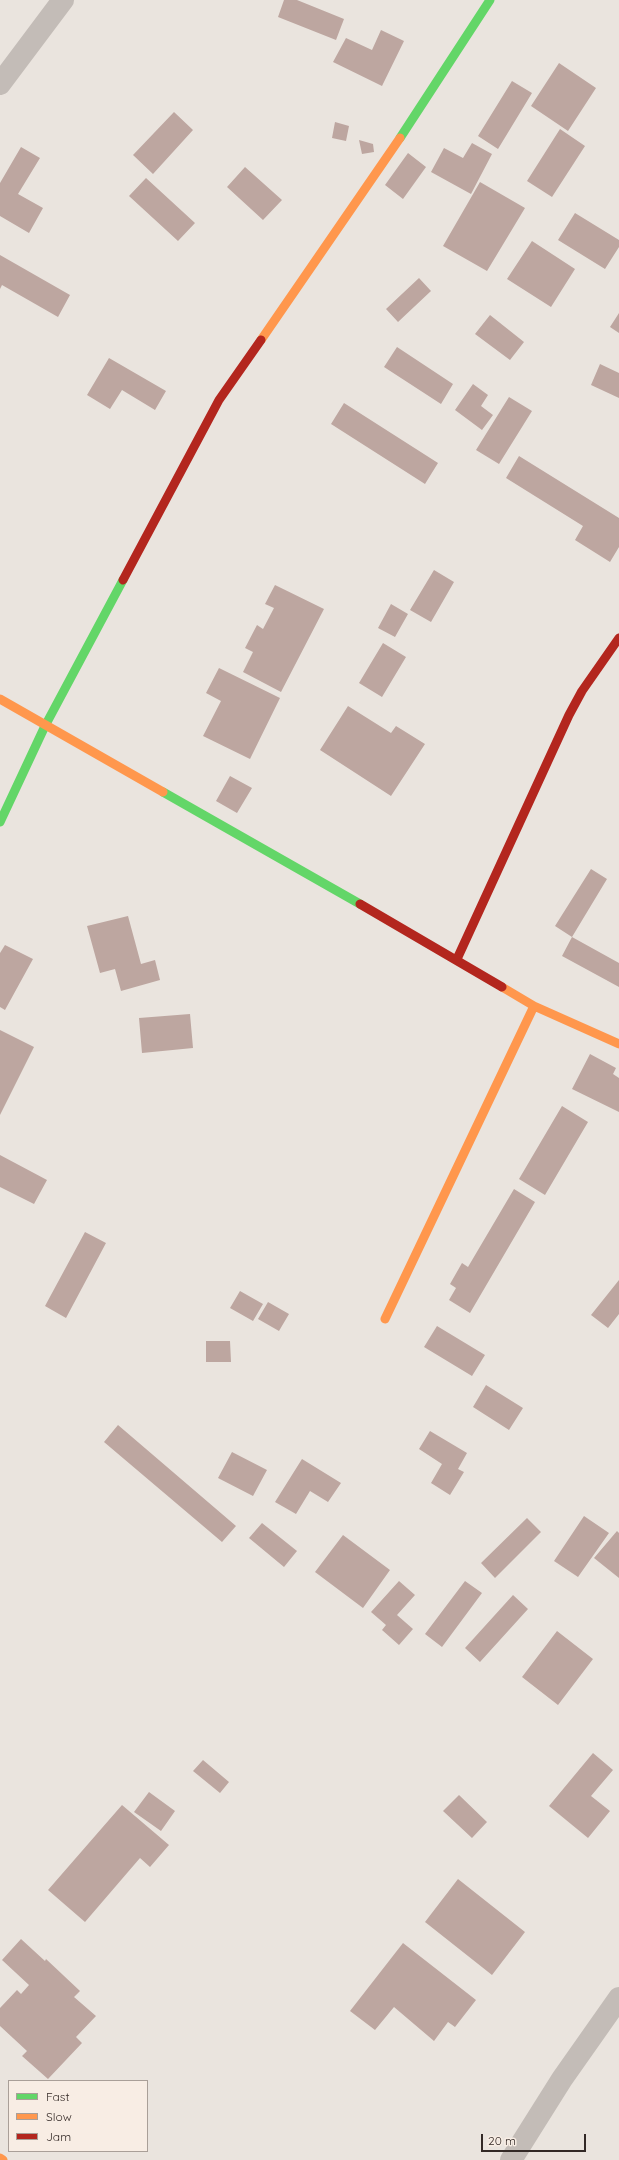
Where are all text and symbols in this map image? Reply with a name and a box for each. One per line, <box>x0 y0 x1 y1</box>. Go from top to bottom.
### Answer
legend <box>8 2080 148 2152</box>
text: Fast <box>46 2089 70 2104</box>
text: Slow <box>46 2109 72 2124</box>
scale bar <box>483 2126 588 2152</box>
text: Jam <box>46 2129 71 2144</box>
text: 20 m <box>488 2133 516 2148</box>

